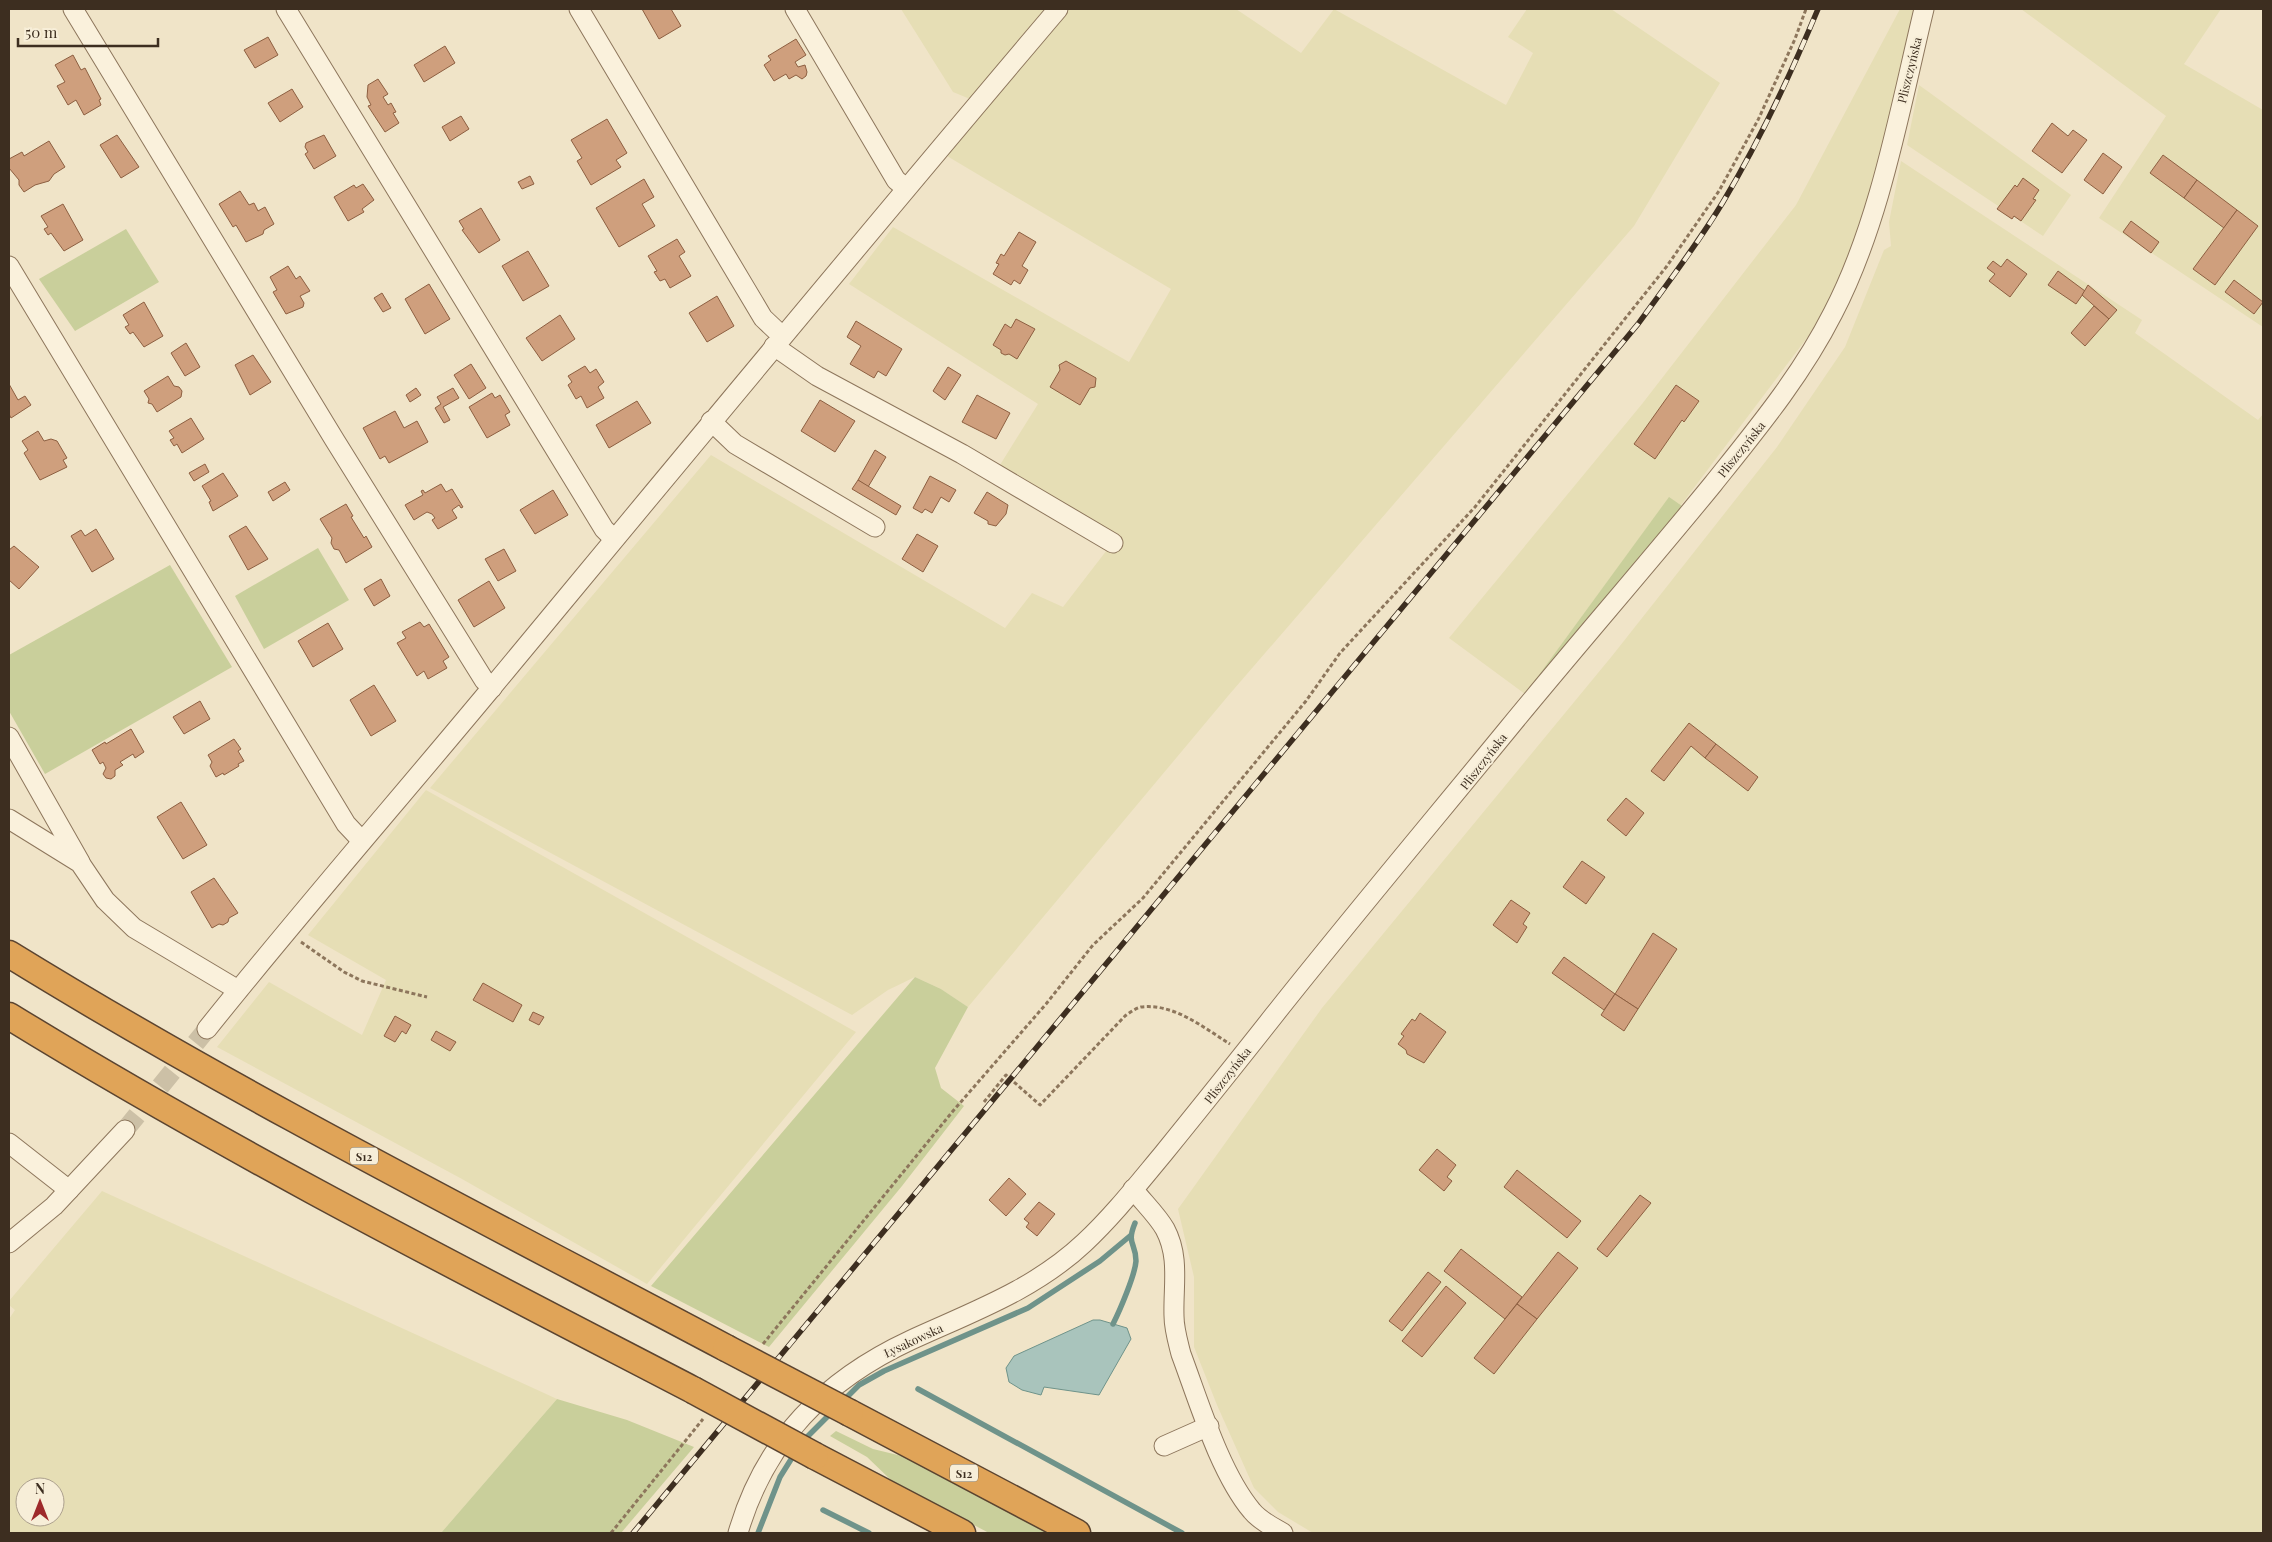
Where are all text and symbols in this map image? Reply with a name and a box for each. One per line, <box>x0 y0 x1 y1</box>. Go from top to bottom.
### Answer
scale bar <box>18 15 158 47</box>
text: 50 m <box>25 22 58 42</box>
street label: Pliszczyńska <box>1893 35 1925 105</box>
street label: Pliszczyńska <box>1714 418 1768 480</box>
street label: Pliszczyńska <box>1456 729 1510 793</box>
street label: Pliszczyńska <box>1200 1043 1254 1107</box>
road number: S12 <box>350 1148 378 1164</box>
street label: Łysakowska <box>881 1319 945 1361</box>
road number: S12 <box>950 1465 978 1482</box>
north arrow <box>15 1477 65 1527</box>
text: N <box>35 1479 45 1498</box>

